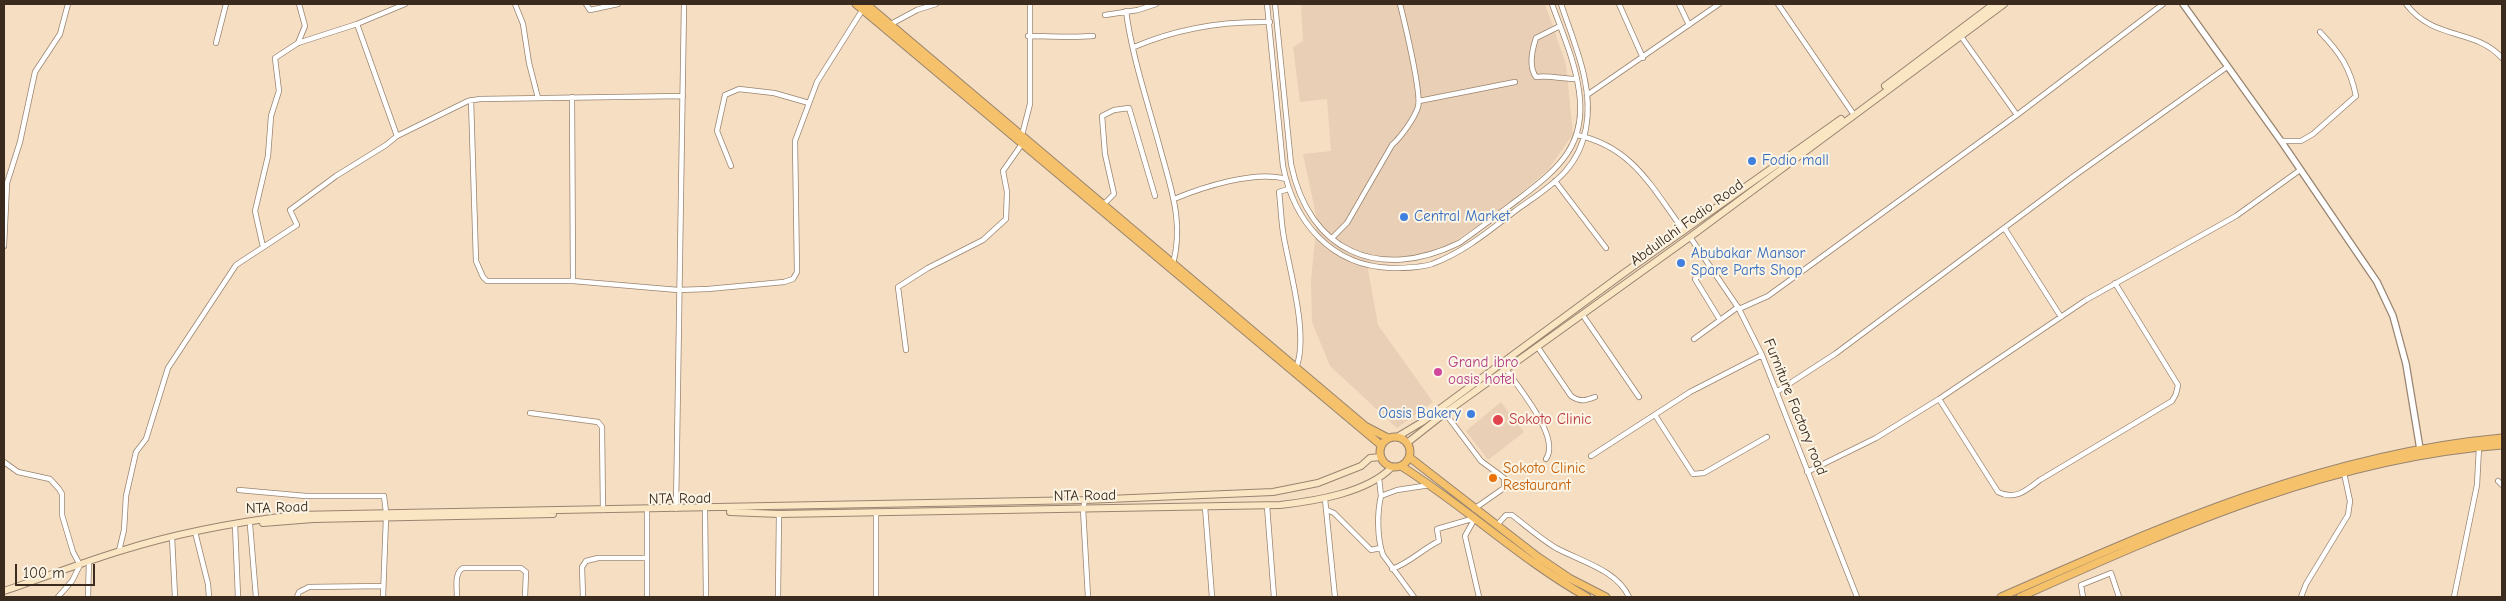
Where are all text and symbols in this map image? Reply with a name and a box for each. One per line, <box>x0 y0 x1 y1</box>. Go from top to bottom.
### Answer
place label: Fodio mall <box>1762 152 1829 170</box>
marker: Fodio mall <box>1746 155 1758 167</box>
street label: Abdullahi Fodio Road <box>1627 176 1747 270</box>
place label: Central Market <box>1414 208 1510 226</box>
marker: Central Market <box>1398 211 1410 223</box>
place label: Abubakar Mansor Spare Parts Shop <box>1691 245 1806 280</box>
marker: Abubakar Mansor Spare Parts Shop <box>1675 257 1687 269</box>
street label: Furniture Factory road <box>1759 336 1831 478</box>
place label: Grand ibro oasis hotel <box>1448 354 1518 389</box>
marker: Grand ibro oasis hotel <box>1432 366 1444 378</box>
place label: Oasis Bakery <box>1379 405 1461 423</box>
marker: Oasis Bakery <box>1465 408 1477 420</box>
place label: Sokoto Clinic <box>1509 411 1592 429</box>
marker: Sokoto Clinic <box>1491 413 1505 427</box>
place label: Sokoto Clinic Restaurant <box>1503 460 1586 495</box>
marker: Sokoto Clinic Restaurant <box>1487 472 1499 484</box>
street label: NTA Road <box>1054 486 1116 506</box>
street label: NTA Road <box>649 489 711 509</box>
street label: NTA Road <box>245 498 309 518</box>
scale bar <box>18 554 98 586</box>
text: 100 m <box>23 564 65 582</box>

